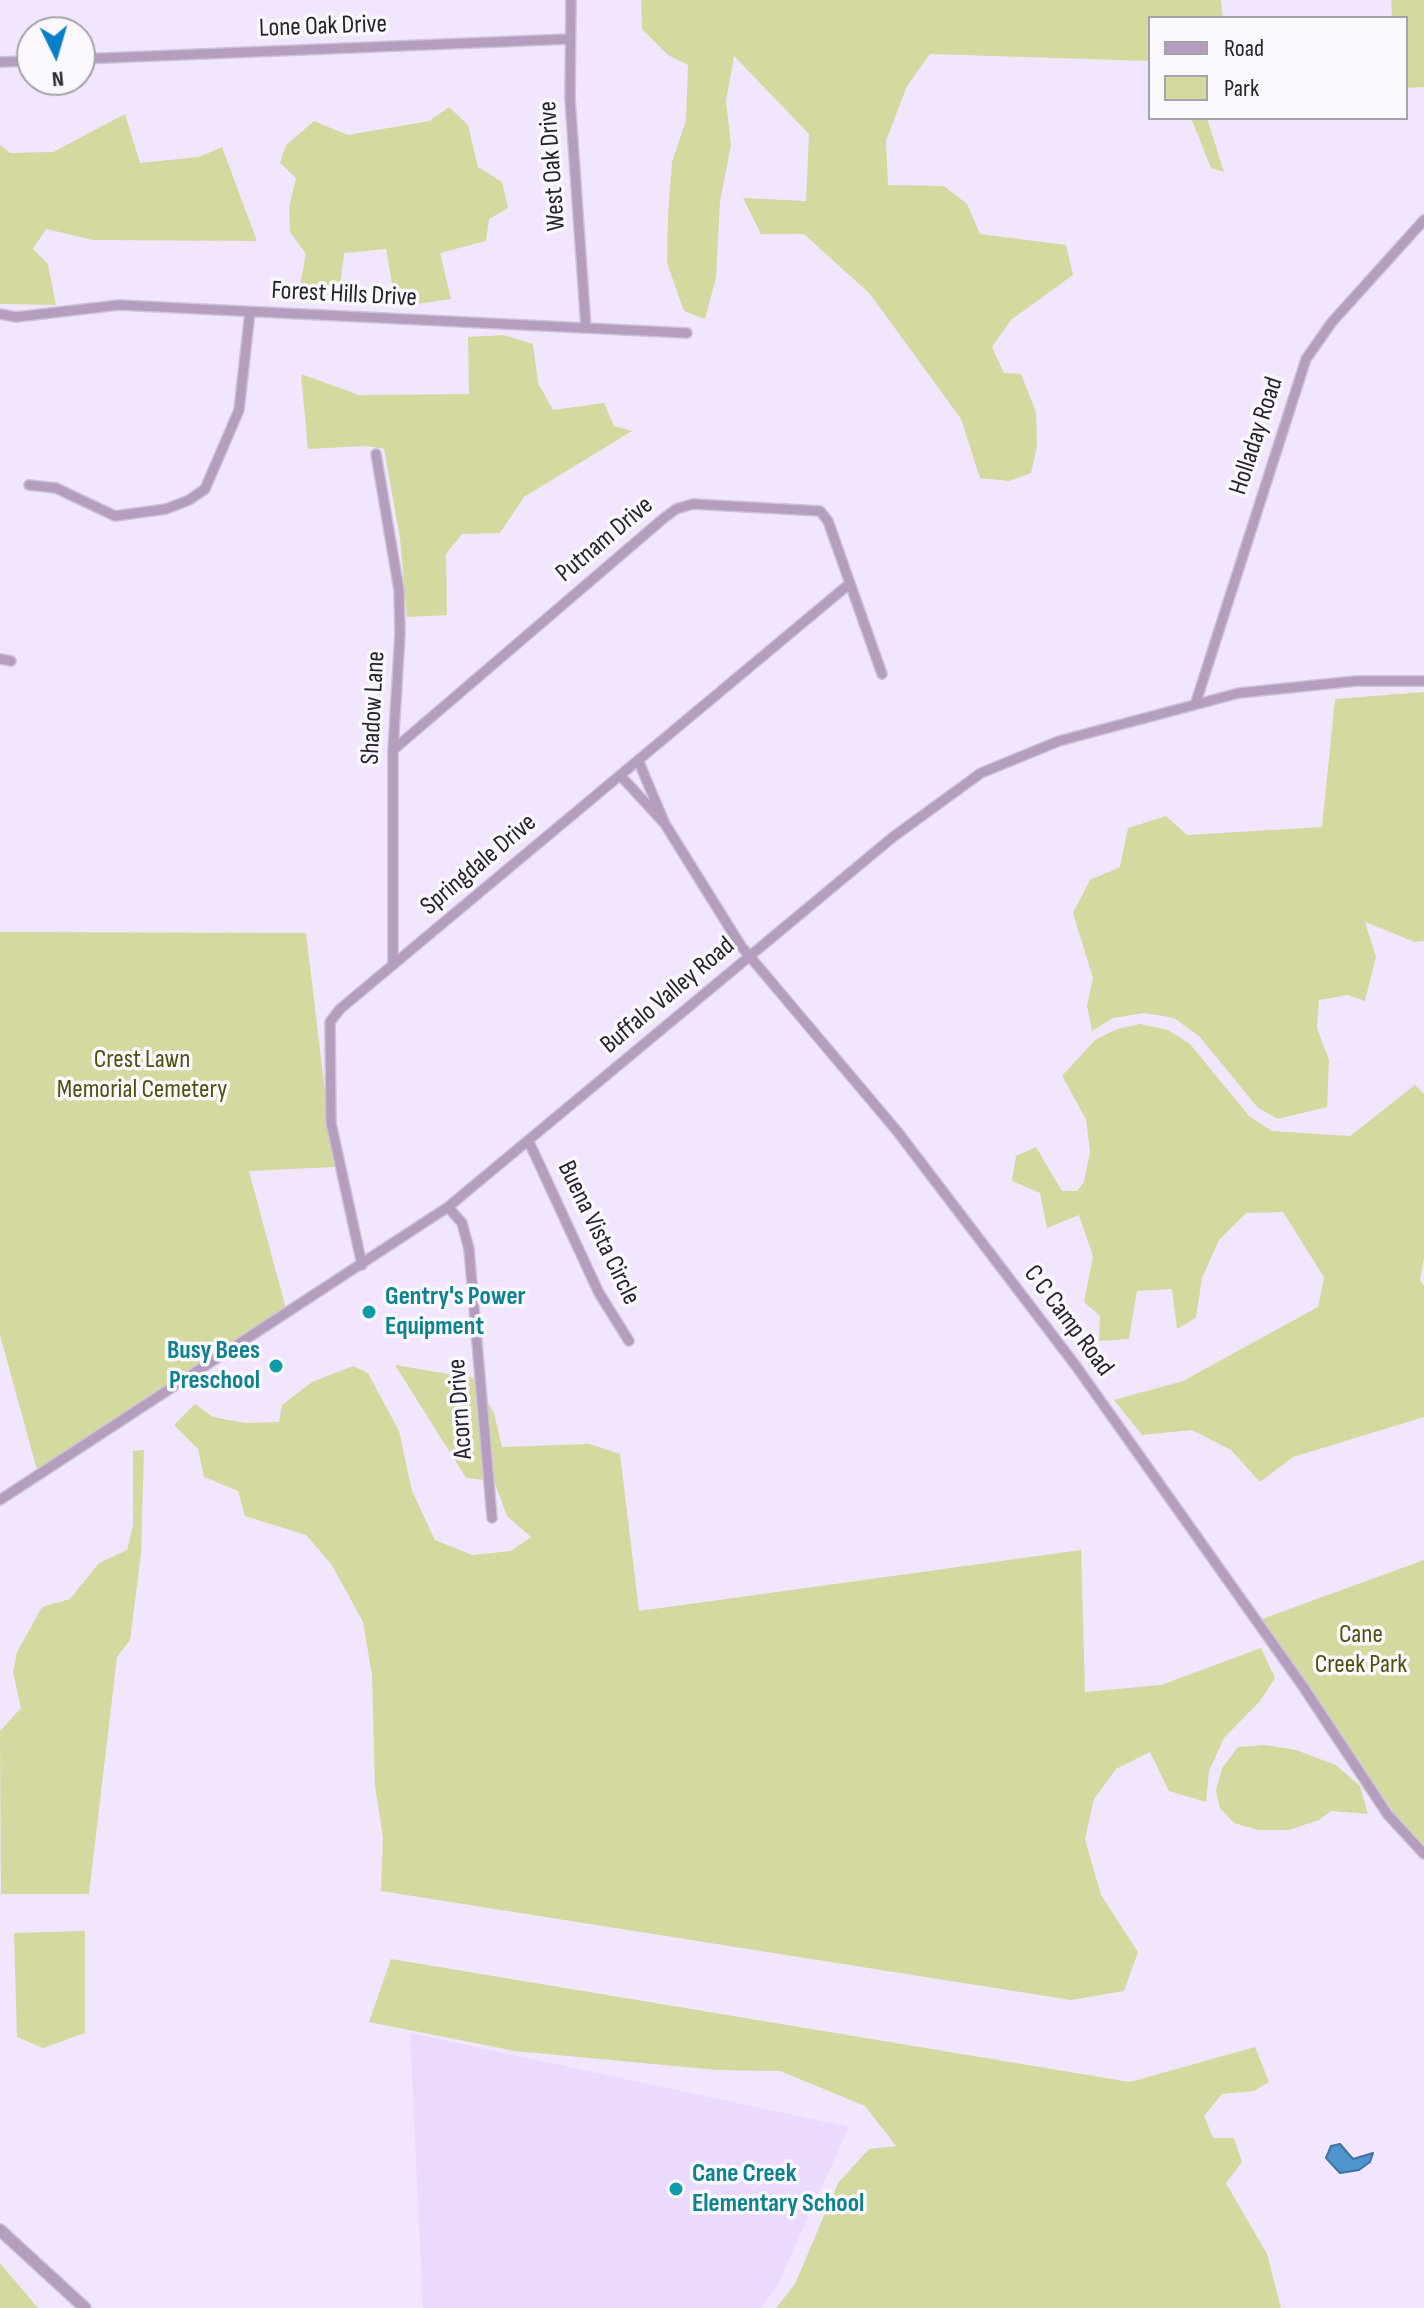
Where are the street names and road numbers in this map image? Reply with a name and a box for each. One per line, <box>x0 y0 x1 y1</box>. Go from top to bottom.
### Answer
street label: Lone Oak Drive <box>259 9 387 45</box>
street label: West Oak Drive <box>533 100 573 232</box>
street label: Forest Hills Drive <box>270 276 418 314</box>
street label: Holladay Road <box>1223 373 1291 499</box>
street label: Putnam Drive <box>550 490 660 590</box>
street label: Shadow Lane <box>355 650 393 766</box>
street label: Springdale Drive <box>415 808 543 922</box>
street label: Buffalo Valley Road <box>595 931 741 1061</box>
street label: Buena Vista Circle <box>550 1156 646 1310</box>
street label: C C Camp Road <box>1016 1259 1120 1383</box>
street label: Acorn Drive <box>442 1358 480 1460</box>

